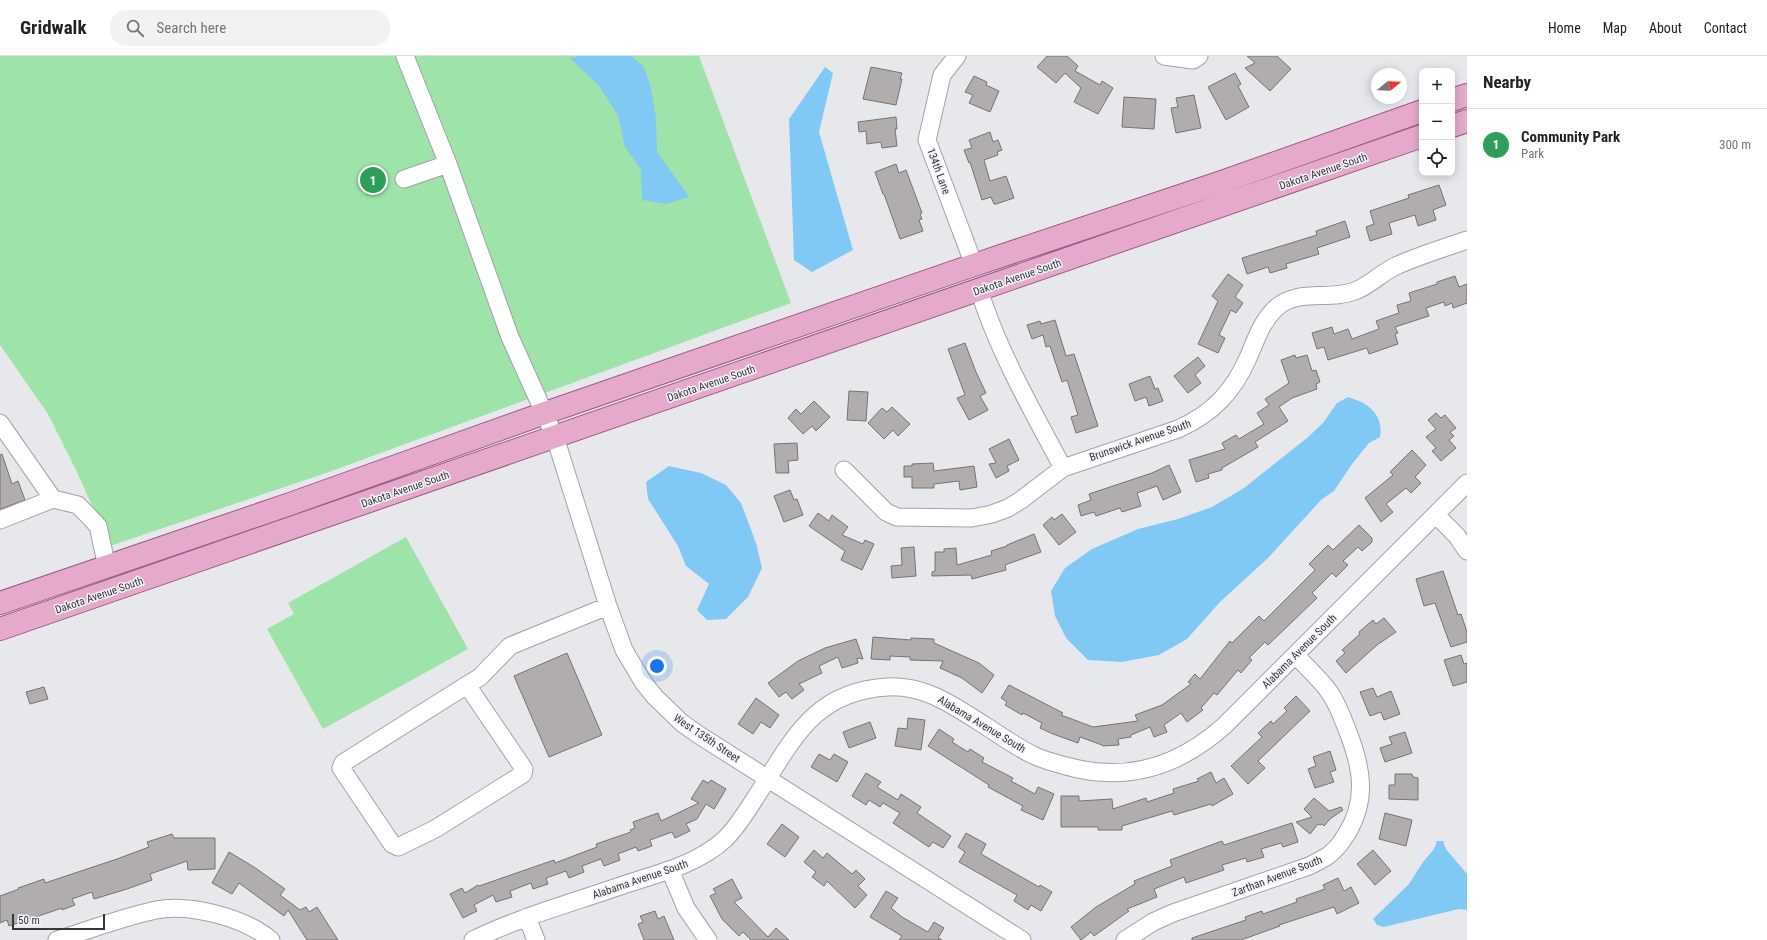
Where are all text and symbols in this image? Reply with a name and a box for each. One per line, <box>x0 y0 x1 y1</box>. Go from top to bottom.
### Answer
search box <box>110 10 390 46</box>
text: Gridwalk <box>20 16 86 39</box>
icon: search <box>124 17 146 39</box>
text: Search here <box>156 19 226 37</box>
text: Home <box>1548 20 1581 36</box>
text: Map <box>1603 20 1627 36</box>
text: About <box>1649 20 1682 36</box>
text: Contact <box>1704 20 1747 36</box>
north arrow <box>1371 68 1407 104</box>
map controls <box>1419 68 1455 176</box>
button: + <box>1419 68 1455 104</box>
text: Nearby <box>1483 72 1531 92</box>
button: − <box>1419 104 1455 140</box>
text: Community Park <box>1521 128 1620 146</box>
text: 1 <box>1493 137 1499 152</box>
text: 300 m <box>1719 137 1751 152</box>
button: locate <box>1419 140 1455 176</box>
street label: 134th Lane <box>924 146 953 196</box>
text: Park <box>1521 146 1544 161</box>
street label: Dakota Avenue South <box>1277 150 1369 193</box>
pin: 1 <box>360 165 386 195</box>
street label: Dakota Avenue South <box>971 256 1063 299</box>
street label: Dakota Avenue South <box>665 362 757 405</box>
street label: Brunswick Avenue South <box>1088 417 1193 464</box>
street label: Dakota Avenue South <box>359 468 451 511</box>
street label: Dakota Avenue South <box>53 574 145 617</box>
street label: Alabama Avenue South <box>1259 611 1339 691</box>
your location <box>647 656 667 676</box>
street label: Alabama Avenue South <box>935 693 1028 756</box>
street label: West 135th Street <box>671 711 742 765</box>
street label: Zarthan Avenue South <box>1230 853 1324 900</box>
street label: Alabama Avenue South <box>591 857 690 902</box>
scale bar <box>12 912 105 931</box>
text: 50 m <box>18 914 40 927</box>

